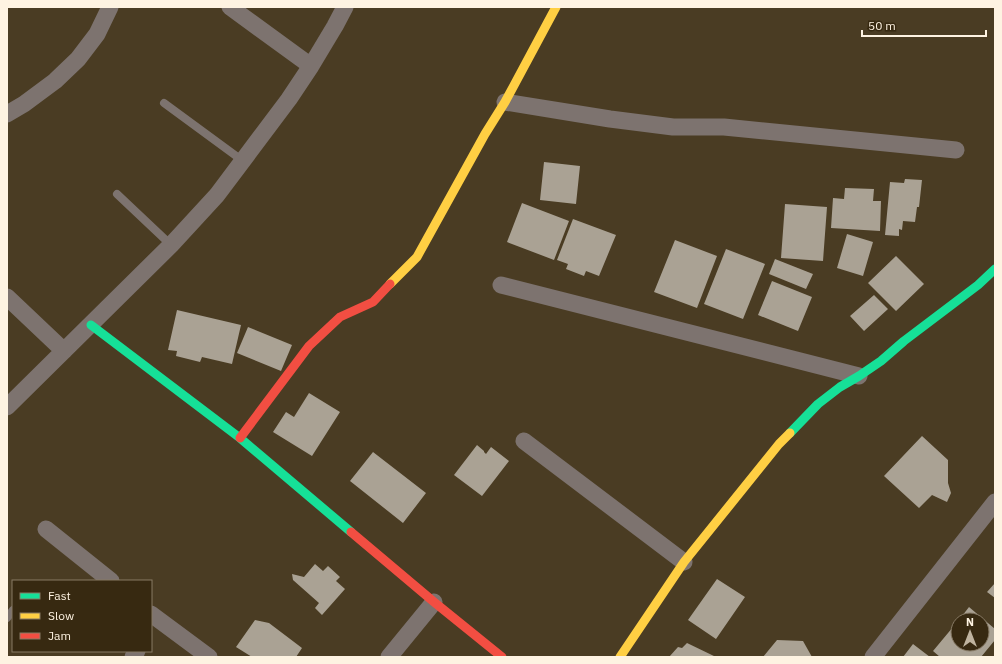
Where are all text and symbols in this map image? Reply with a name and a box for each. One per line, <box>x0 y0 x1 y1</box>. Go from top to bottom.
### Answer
scale bar <box>862 12 986 38</box>
text: 50 m <box>868 18 896 33</box>
legend <box>12 580 152 652</box>
text: Fast <box>48 588 71 603</box>
text: Slow <box>48 608 74 623</box>
north arrow <box>950 612 990 652</box>
text: N <box>966 615 974 629</box>
text: Jam <box>48 628 71 643</box>

